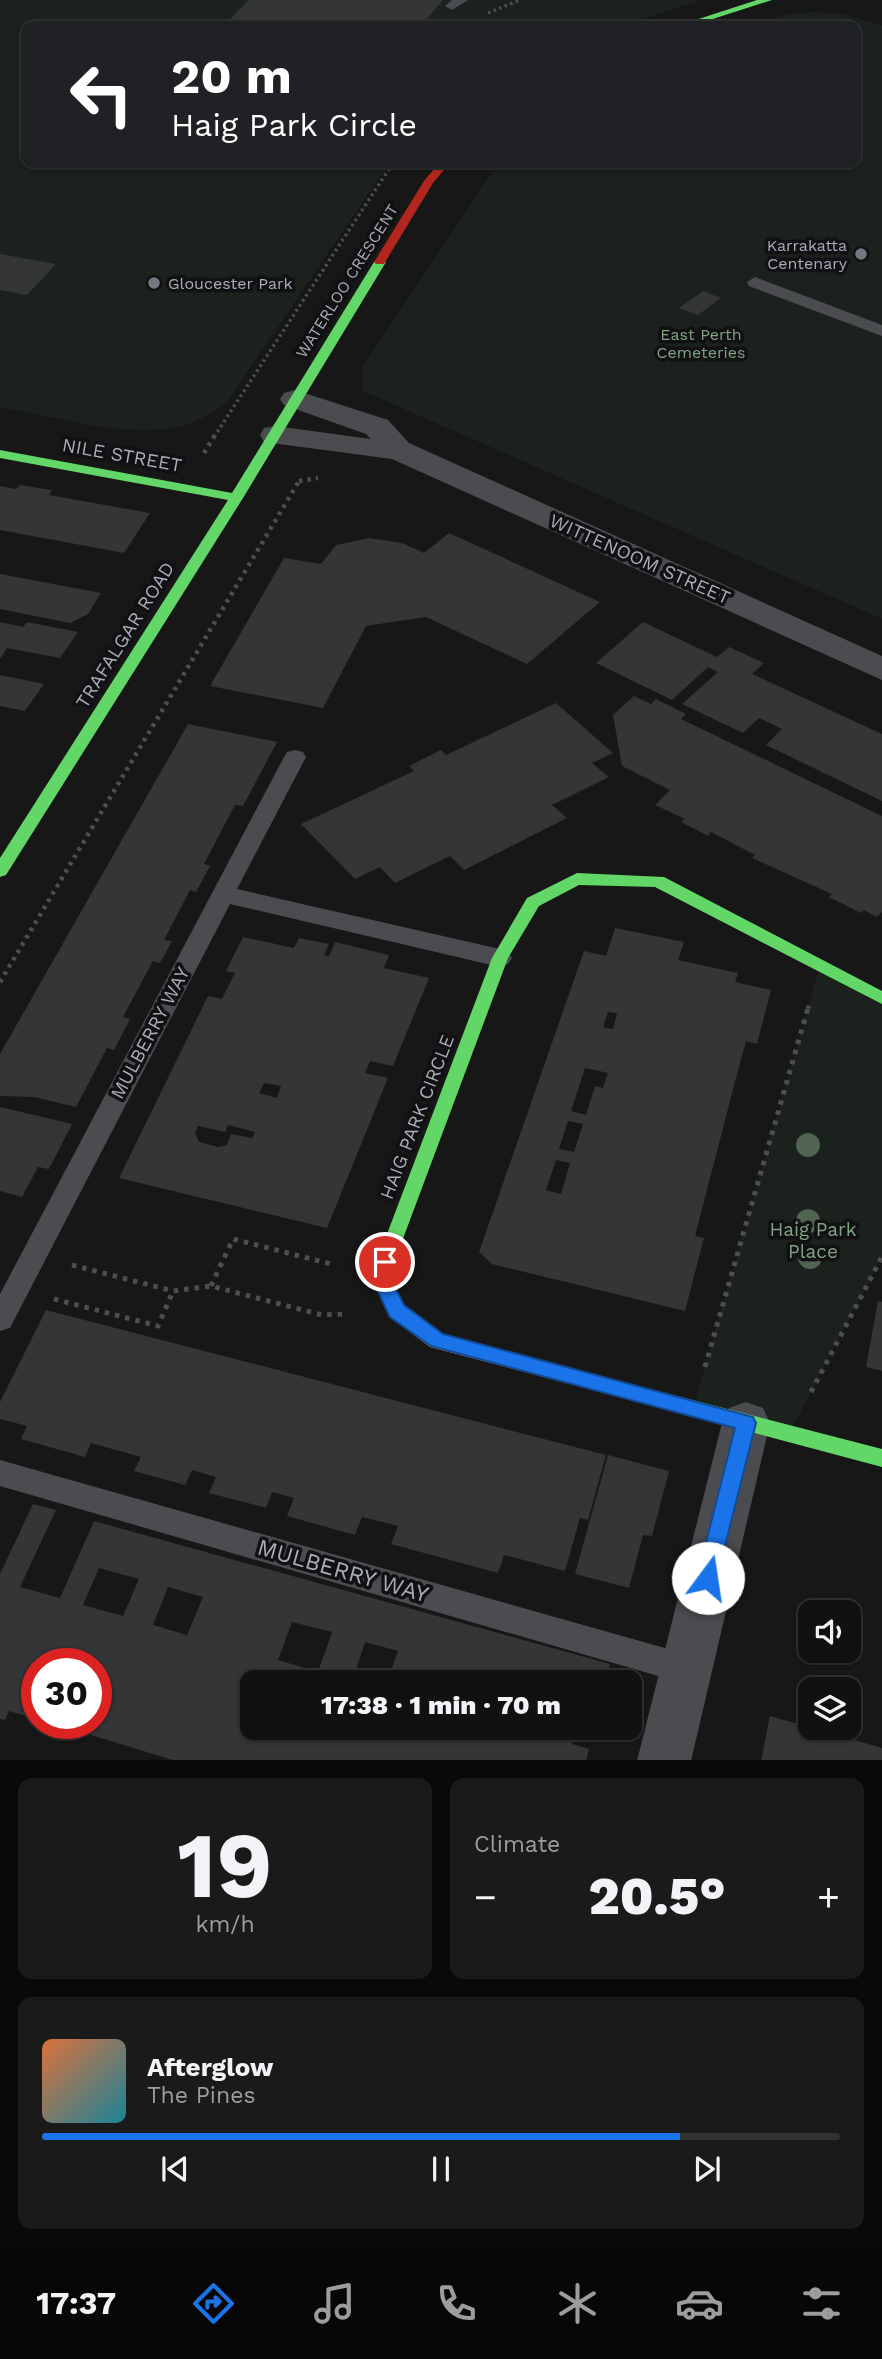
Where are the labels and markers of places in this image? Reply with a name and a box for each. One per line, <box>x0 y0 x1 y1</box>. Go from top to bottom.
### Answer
place label: Karrakatta Centenary <box>767 236 848 273</box>
marker: Karrakatta Centenary <box>853 246 869 262</box>
place label: Gloucester Park <box>168 274 293 293</box>
marker: Gloucester Park <box>146 275 162 291</box>
pin <box>355 1232 415 1292</box>

